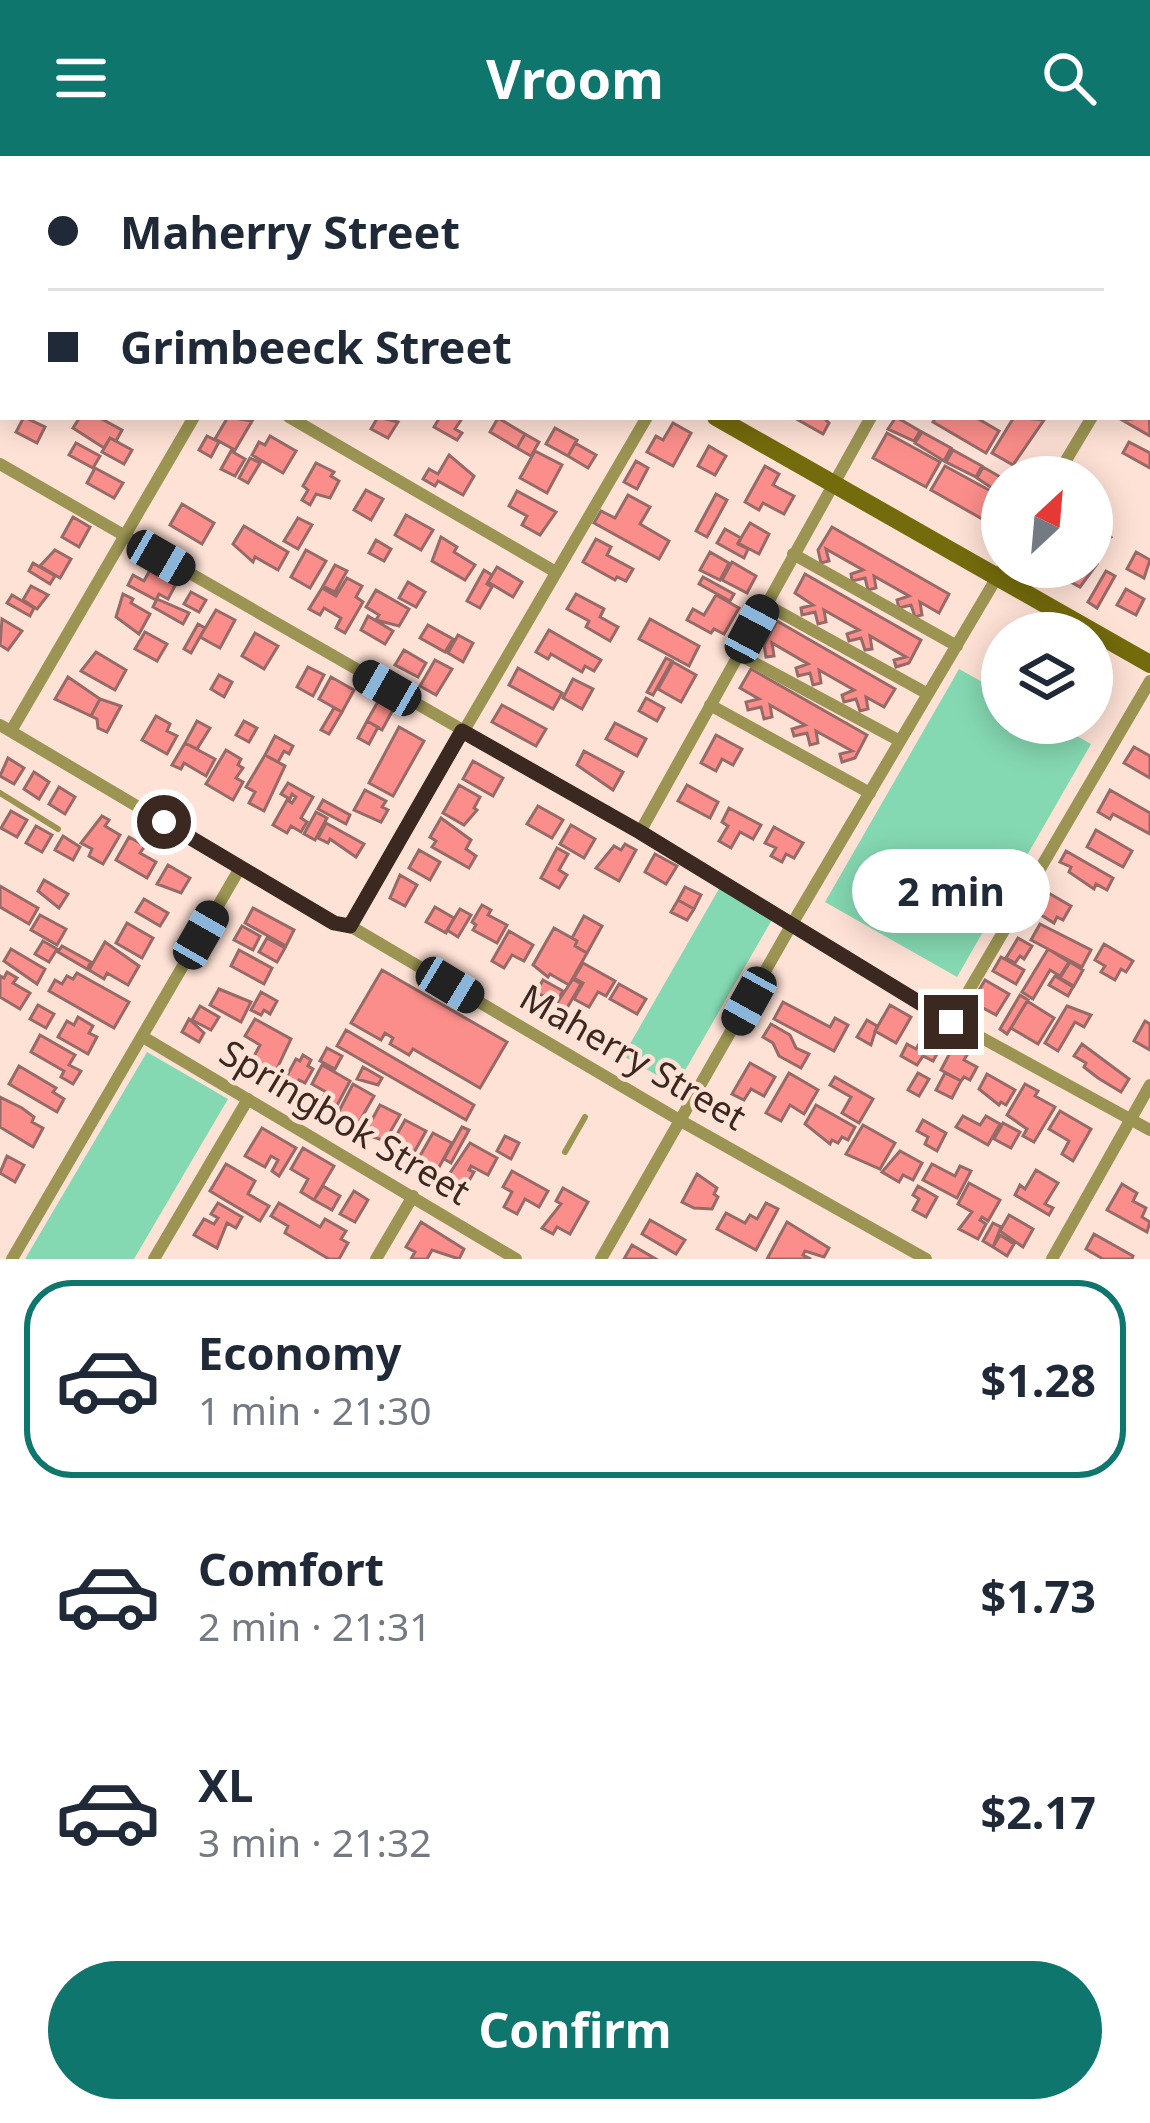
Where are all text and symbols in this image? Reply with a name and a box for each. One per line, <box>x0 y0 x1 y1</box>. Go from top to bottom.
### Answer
text: Vroom <box>486 41 664 115</box>
icon: menu <box>48 45 114 111</box>
icon: search <box>1036 45 1102 111</box>
text: Maherry Street <box>120 201 460 262</box>
text: Grimbeeck Street <box>120 316 512 377</box>
north arrow <box>981 456 1113 588</box>
map controls <box>981 456 1113 744</box>
car <box>121 524 201 592</box>
car <box>719 589 785 669</box>
button: layers <box>981 612 1113 744</box>
car <box>347 654 427 722</box>
route start <box>137 795 191 849</box>
callout: 2 min <box>852 848 1050 932</box>
text: 2 min <box>897 864 1005 917</box>
car <box>167 895 235 975</box>
car <box>410 951 490 1019</box>
car <box>716 961 782 1041</box>
street label: Maherry Street <box>511 972 755 1141</box>
route end <box>924 995 978 1049</box>
street label: Springbok Street <box>211 1028 479 1216</box>
text: Economy <box>198 1322 402 1383</box>
icon: car <box>54 1325 162 1433</box>
text: $1.28 <box>980 1349 1096 1410</box>
text: 1 min · 21:30 <box>198 1383 432 1436</box>
text: Comfort <box>198 1538 384 1599</box>
icon: car <box>54 1541 162 1649</box>
text: $1.73 <box>980 1565 1096 1626</box>
text: 2 min · 21:31 <box>198 1599 432 1652</box>
text: XL <box>198 1754 253 1815</box>
icon: car <box>54 1757 162 1865</box>
text: $2.17 <box>980 1781 1096 1842</box>
text: 3 min · 21:32 <box>198 1815 432 1868</box>
button: Confirm <box>48 1961 1102 2099</box>

